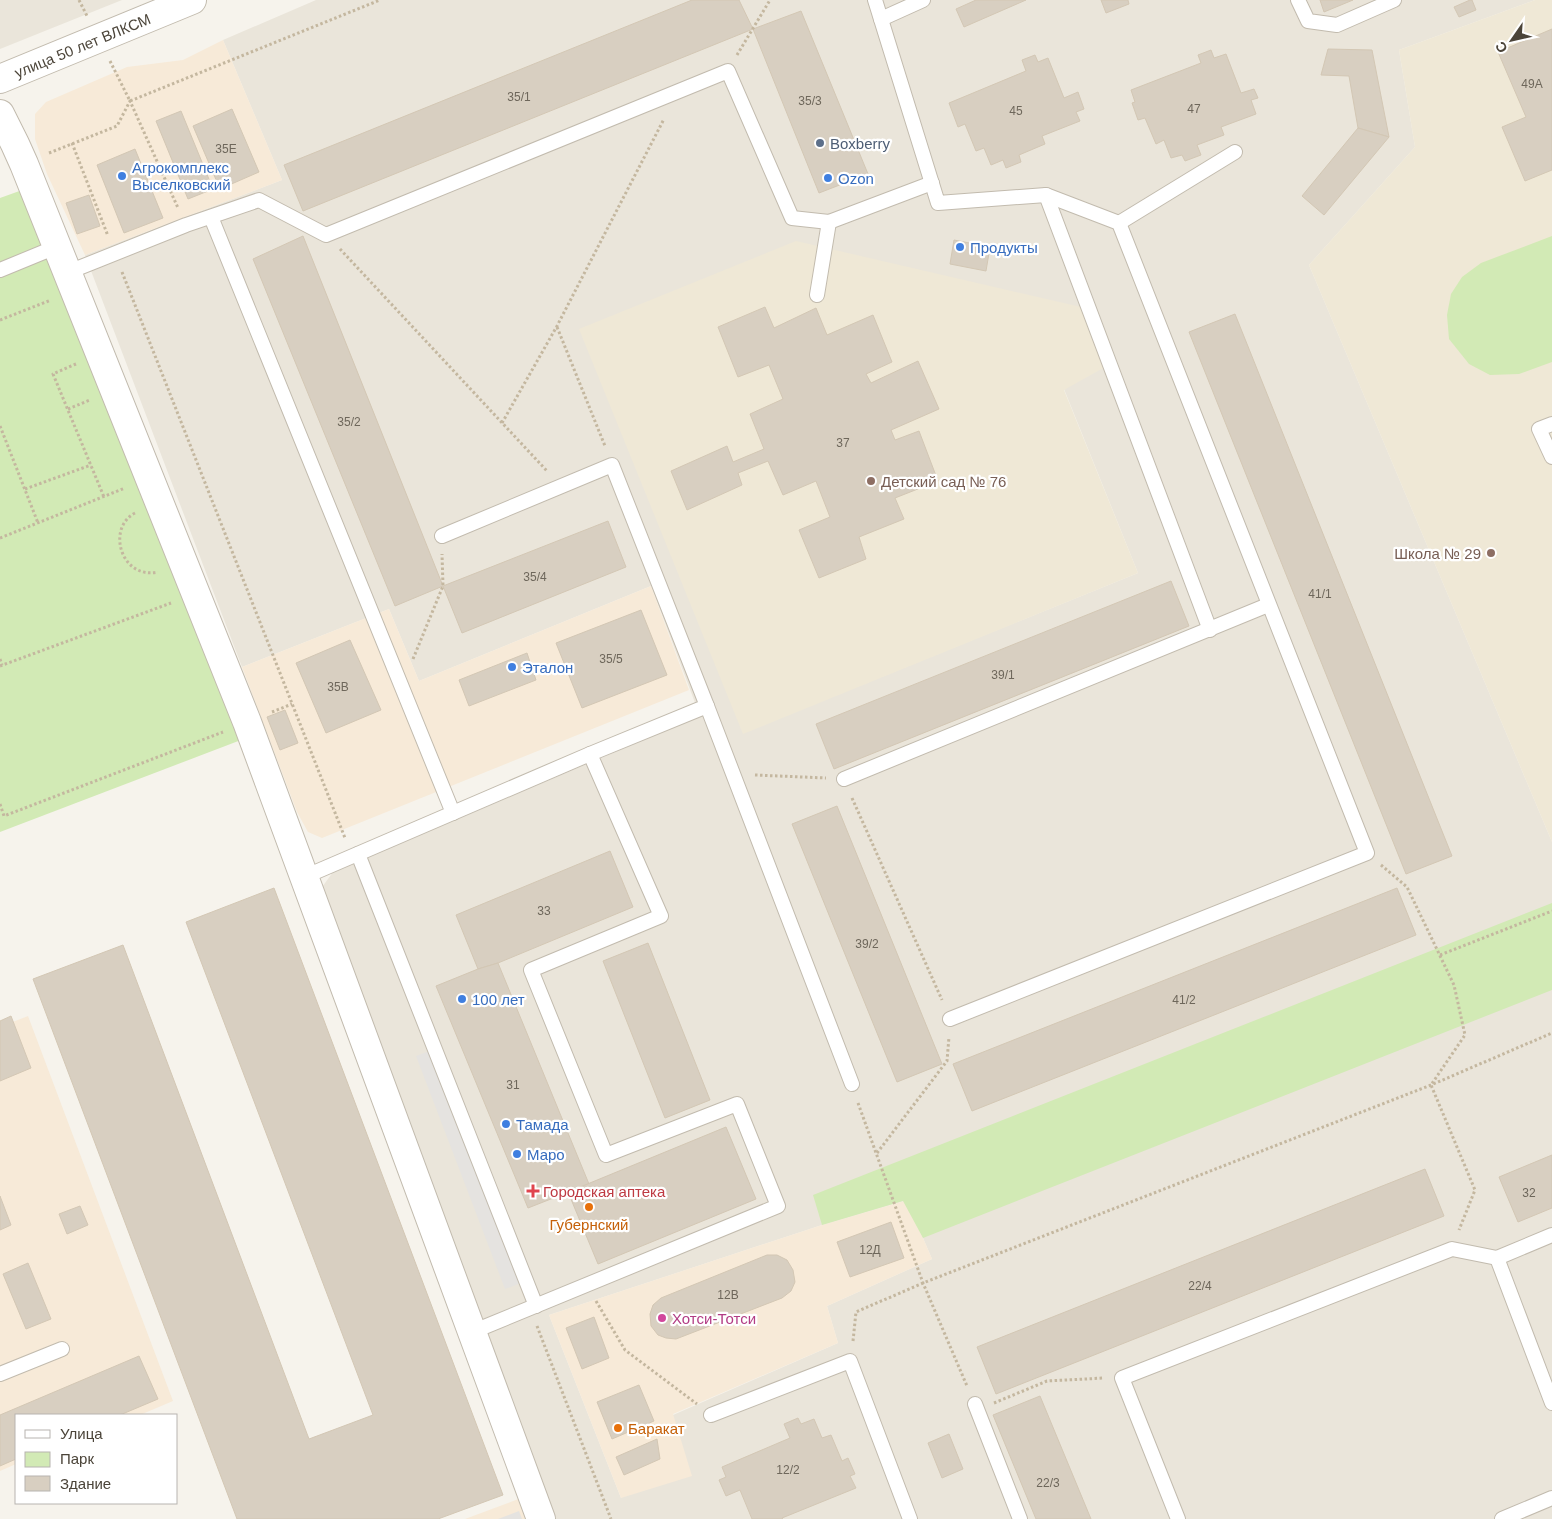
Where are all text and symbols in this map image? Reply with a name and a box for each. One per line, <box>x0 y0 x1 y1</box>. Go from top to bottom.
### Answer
street label: улица 50 лет ВЛКСМ <box>12 10 153 81</box>
north arrow <box>1487 15 1537 65</box>
text: С <box>1492 39 1511 56</box>
house number: 49А <box>1521 77 1543 91</box>
house number: 35/1 <box>507 90 531 104</box>
house number: 35/3 <box>798 94 822 108</box>
house number: 47 <box>1187 102 1201 116</box>
house number: 45 <box>1009 104 1023 118</box>
place label: Boxberry <box>830 135 891 152</box>
marker: Boxberry <box>814 137 826 149</box>
house number: 35Е <box>215 142 237 156</box>
place label: Агрокомплекс Выселковский <box>132 159 231 193</box>
marker: Агрокомплекс Выселковский <box>116 170 128 182</box>
place label: Ozon <box>838 170 874 187</box>
marker: Ozon <box>822 172 834 184</box>
place label: Продукты <box>970 239 1038 256</box>
marker: Продукты <box>954 241 966 253</box>
house number: 35/2 <box>337 415 361 429</box>
house number: 37 <box>836 436 850 450</box>
place label: Детский сад № 76 <box>881 473 1006 490</box>
marker: Детский сад № 76 <box>865 475 877 487</box>
place label: Школа № 29 <box>1394 545 1481 562</box>
marker: Школа № 29 <box>1485 547 1497 559</box>
house number: 35/4 <box>523 570 547 584</box>
house number: 41/1 <box>1308 587 1332 601</box>
house number: 35/5 <box>599 652 623 666</box>
place label: Эталон <box>522 659 573 676</box>
marker: Эталон <box>506 661 518 673</box>
house number: 39/1 <box>991 668 1015 682</box>
house number: 35В <box>327 680 349 694</box>
house number: 33 <box>537 904 551 918</box>
house number: 39/2 <box>855 937 879 951</box>
place label: 100 лет <box>472 991 525 1008</box>
marker: 100 лет <box>456 993 468 1005</box>
house number: 41/2 <box>1172 993 1196 1007</box>
house number: 31 <box>506 1078 520 1092</box>
place label: Тамада <box>516 1116 569 1133</box>
marker: Тамада <box>500 1118 512 1130</box>
place label: Маро <box>527 1146 565 1163</box>
marker: Маро <box>511 1148 523 1160</box>
place label: Городская аптека <box>543 1183 666 1200</box>
marker: Городская аптека <box>527 1185 539 1197</box>
house number: 32 <box>1522 1186 1536 1200</box>
marker: Губернский <box>583 1201 595 1213</box>
place label: Губернский <box>550 1216 629 1233</box>
house number: 12Д <box>859 1243 881 1257</box>
house number: 22/4 <box>1188 1279 1212 1293</box>
house number: 12В <box>717 1288 739 1302</box>
place label: Хотси-Тотси <box>672 1310 756 1327</box>
marker: Хотси-Тотси <box>656 1312 668 1324</box>
legend <box>15 1414 178 1504</box>
place label: Баракат <box>628 1420 685 1437</box>
marker: Баракат <box>612 1422 624 1434</box>
text: Улица <box>60 1425 103 1442</box>
text: Парк <box>60 1450 94 1467</box>
house number: 12/2 <box>776 1463 800 1477</box>
text: Здание <box>60 1475 111 1492</box>
house number: 22/3 <box>1036 1476 1060 1490</box>

